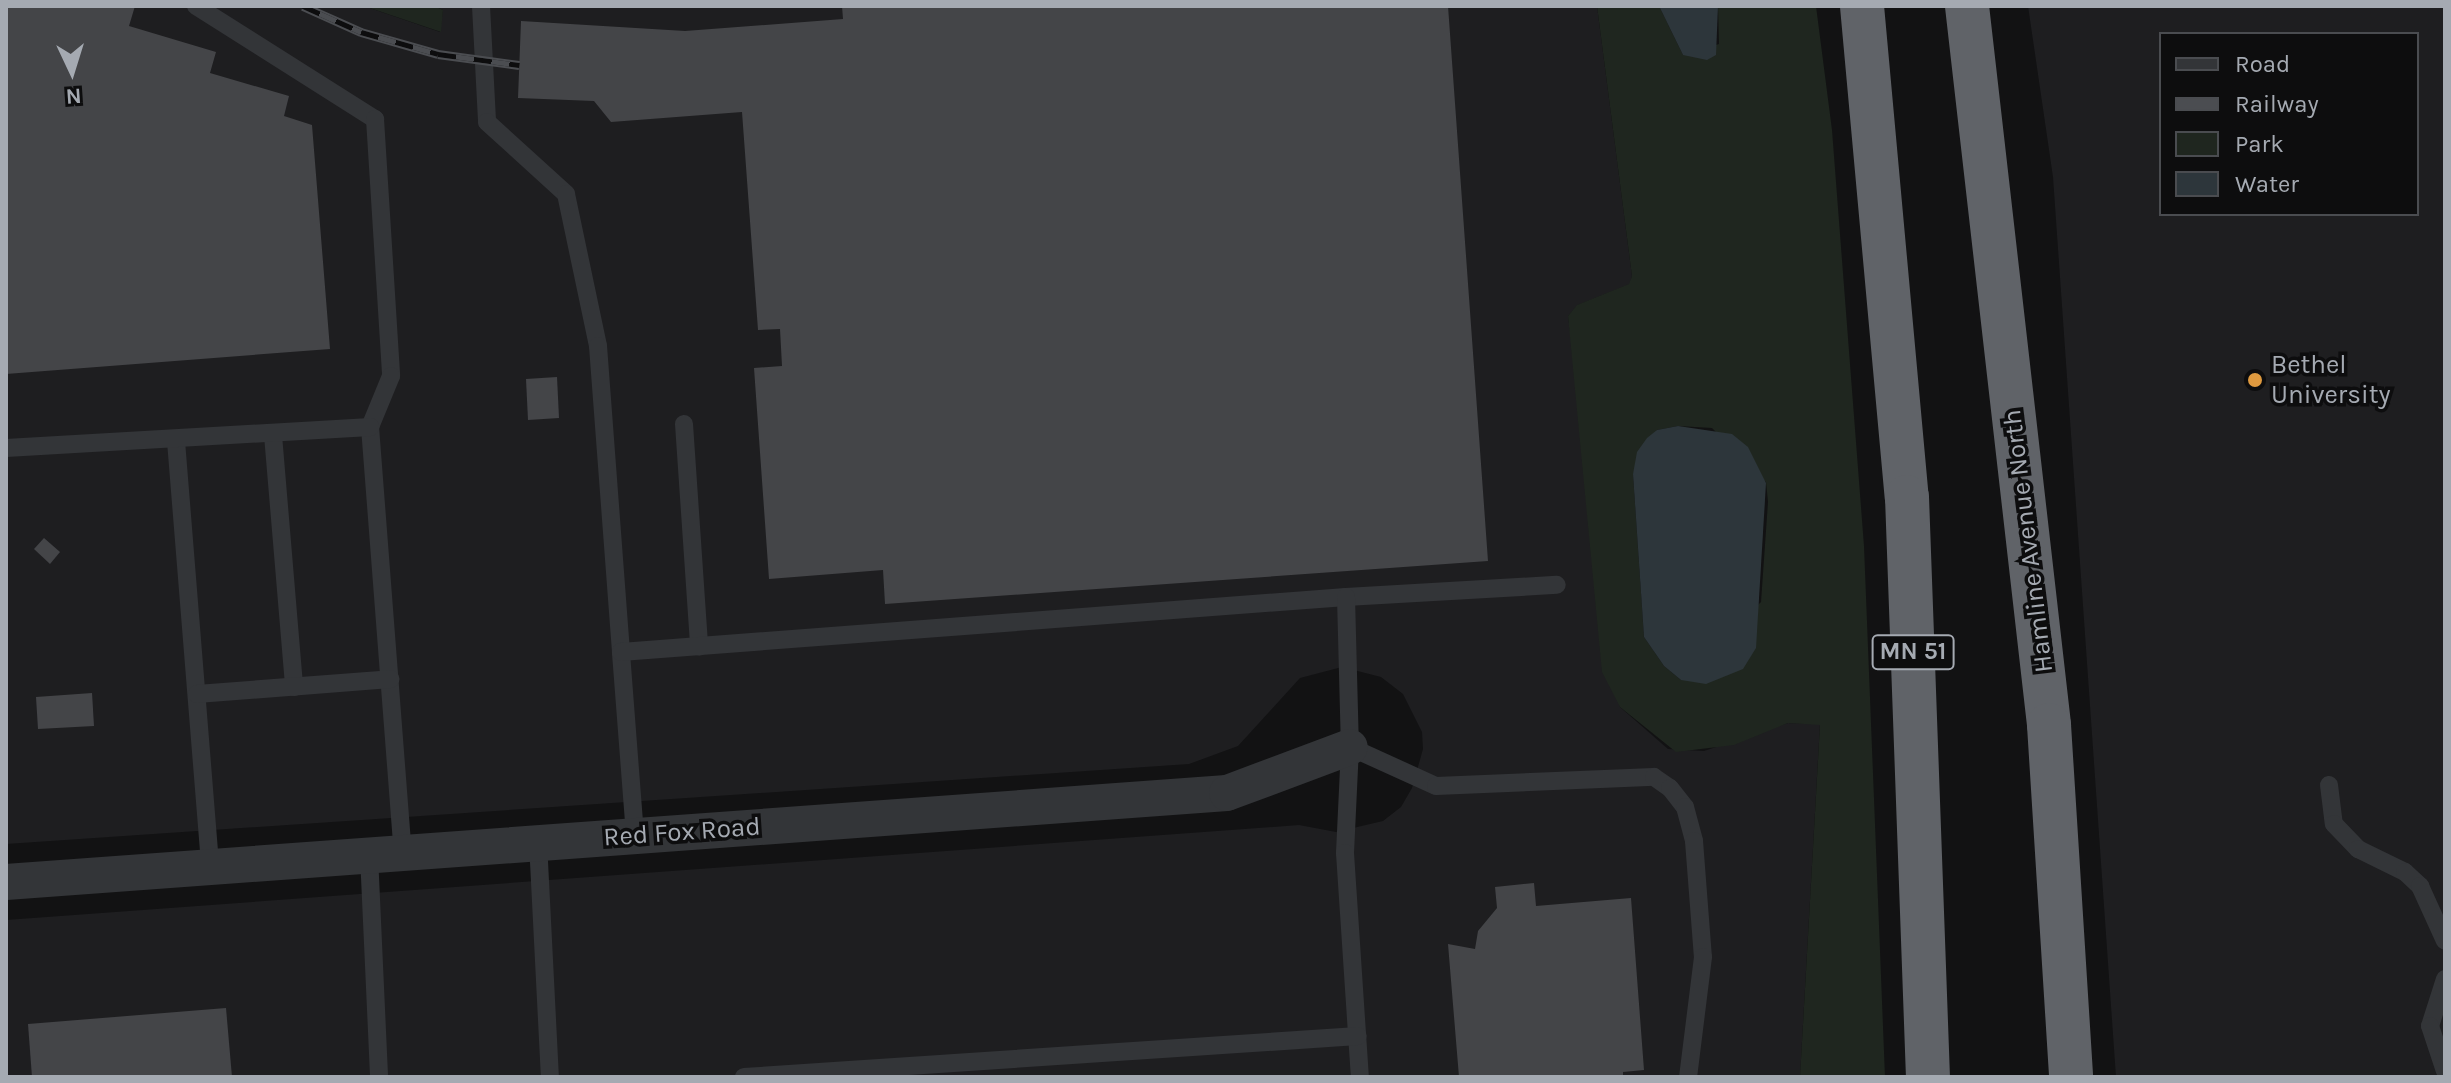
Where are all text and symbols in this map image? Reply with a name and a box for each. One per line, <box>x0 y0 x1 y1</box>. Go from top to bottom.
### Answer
north arrow <box>32 32 112 112</box>
legend <box>2159 32 2419 216</box>
text: Road <box>2235 50 2290 78</box>
text: N <box>65 82 82 109</box>
text: Railway <box>2235 90 2319 118</box>
text: Park <box>2235 130 2284 158</box>
text: Water <box>2235 170 2299 198</box>
place label: Bethel University <box>2271 349 2391 410</box>
marker: Bethel University <box>2246 371 2264 389</box>
street label: Hamline Avenue North <box>1996 408 2060 674</box>
road number: MN 51 <box>1871 632 1955 672</box>
street label: Red Fox Road <box>602 811 762 853</box>

